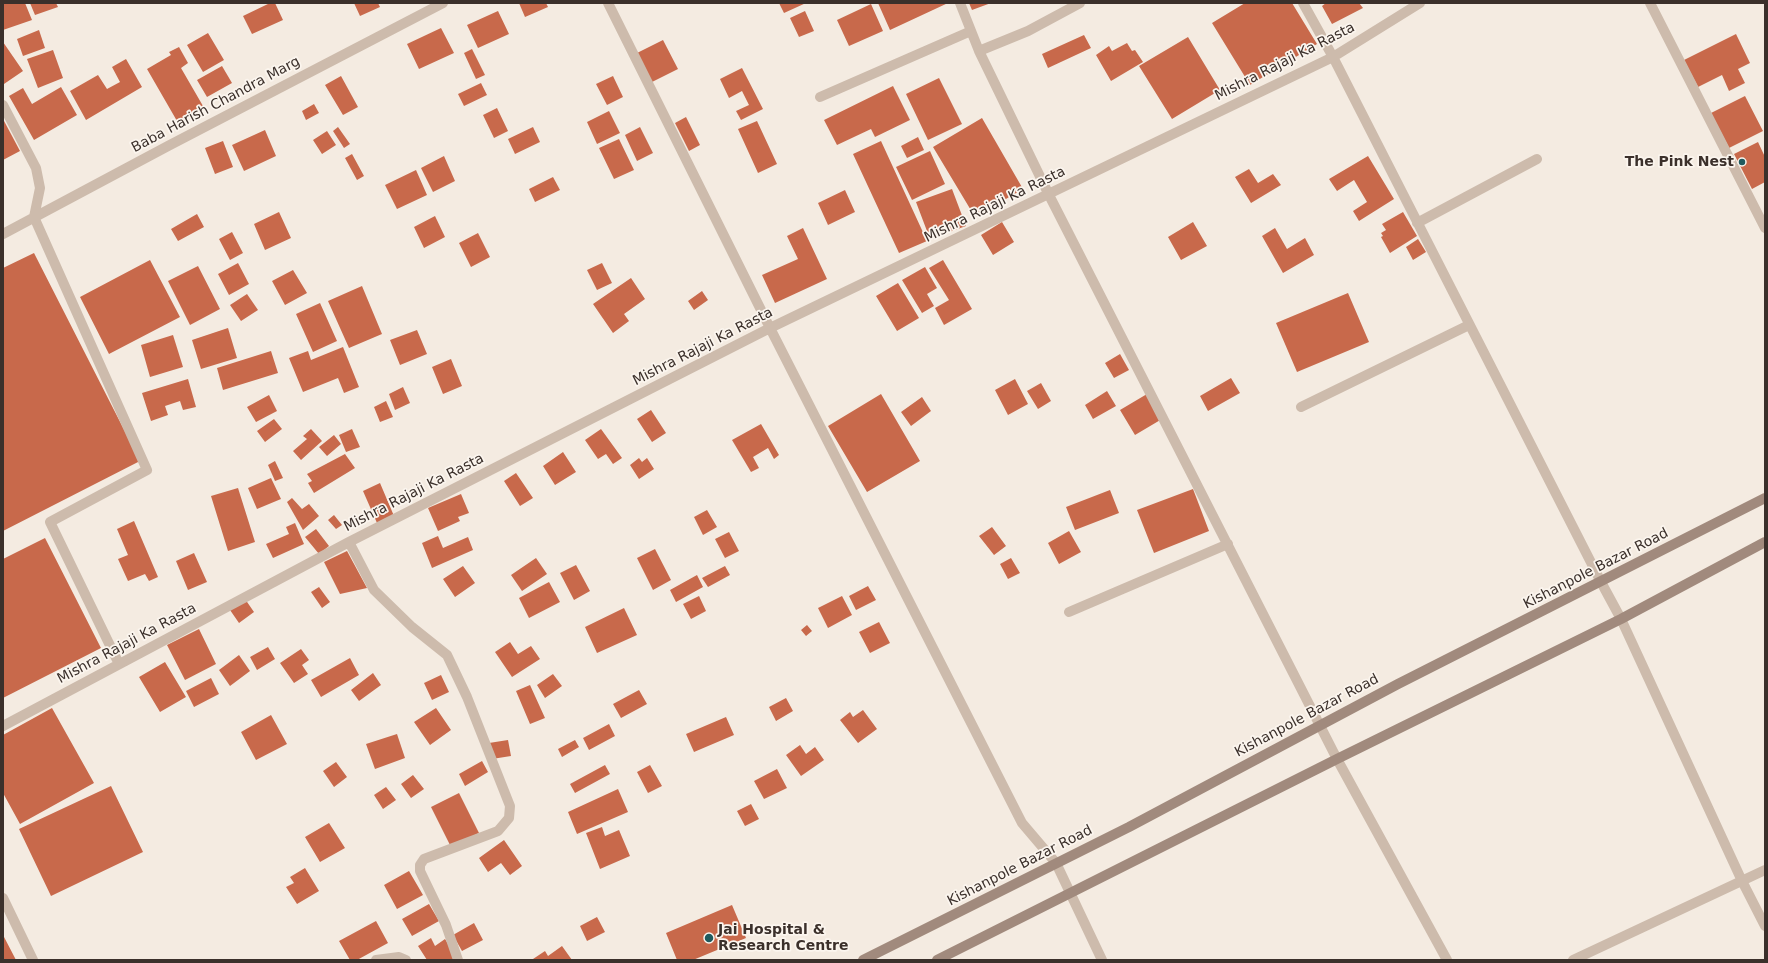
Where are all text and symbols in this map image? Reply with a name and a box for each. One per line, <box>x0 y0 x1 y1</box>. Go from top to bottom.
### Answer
street label: Mishra Rajaji Ka Rasta <box>1212 19 1358 105</box>
street label: Baba Harish Chandra Marg <box>129 53 303 157</box>
place label: The Pink Nest <box>1625 154 1734 170</box>
marker: The Pink Nest <box>1737 157 1747 167</box>
street label: Mishra Rajaji Ka Rasta <box>922 163 1068 247</box>
street label: Mishra Rajaji Ka Rasta <box>630 304 776 390</box>
street label: Mishra Rajaji Ka Rasta <box>341 450 487 536</box>
street label: Kishanpole Bazar Road <box>1521 525 1671 613</box>
street label: Mishra Rajaji Ka Rasta <box>55 600 199 688</box>
street label: Kishanpole Bazar Road <box>1232 671 1382 761</box>
street label: Kishanpole Bazar Road <box>945 822 1095 910</box>
place label: Jai Hospital & Research Centre <box>718 922 848 954</box>
marker: Jai Hospital & Research Centre <box>703 932 715 944</box>

